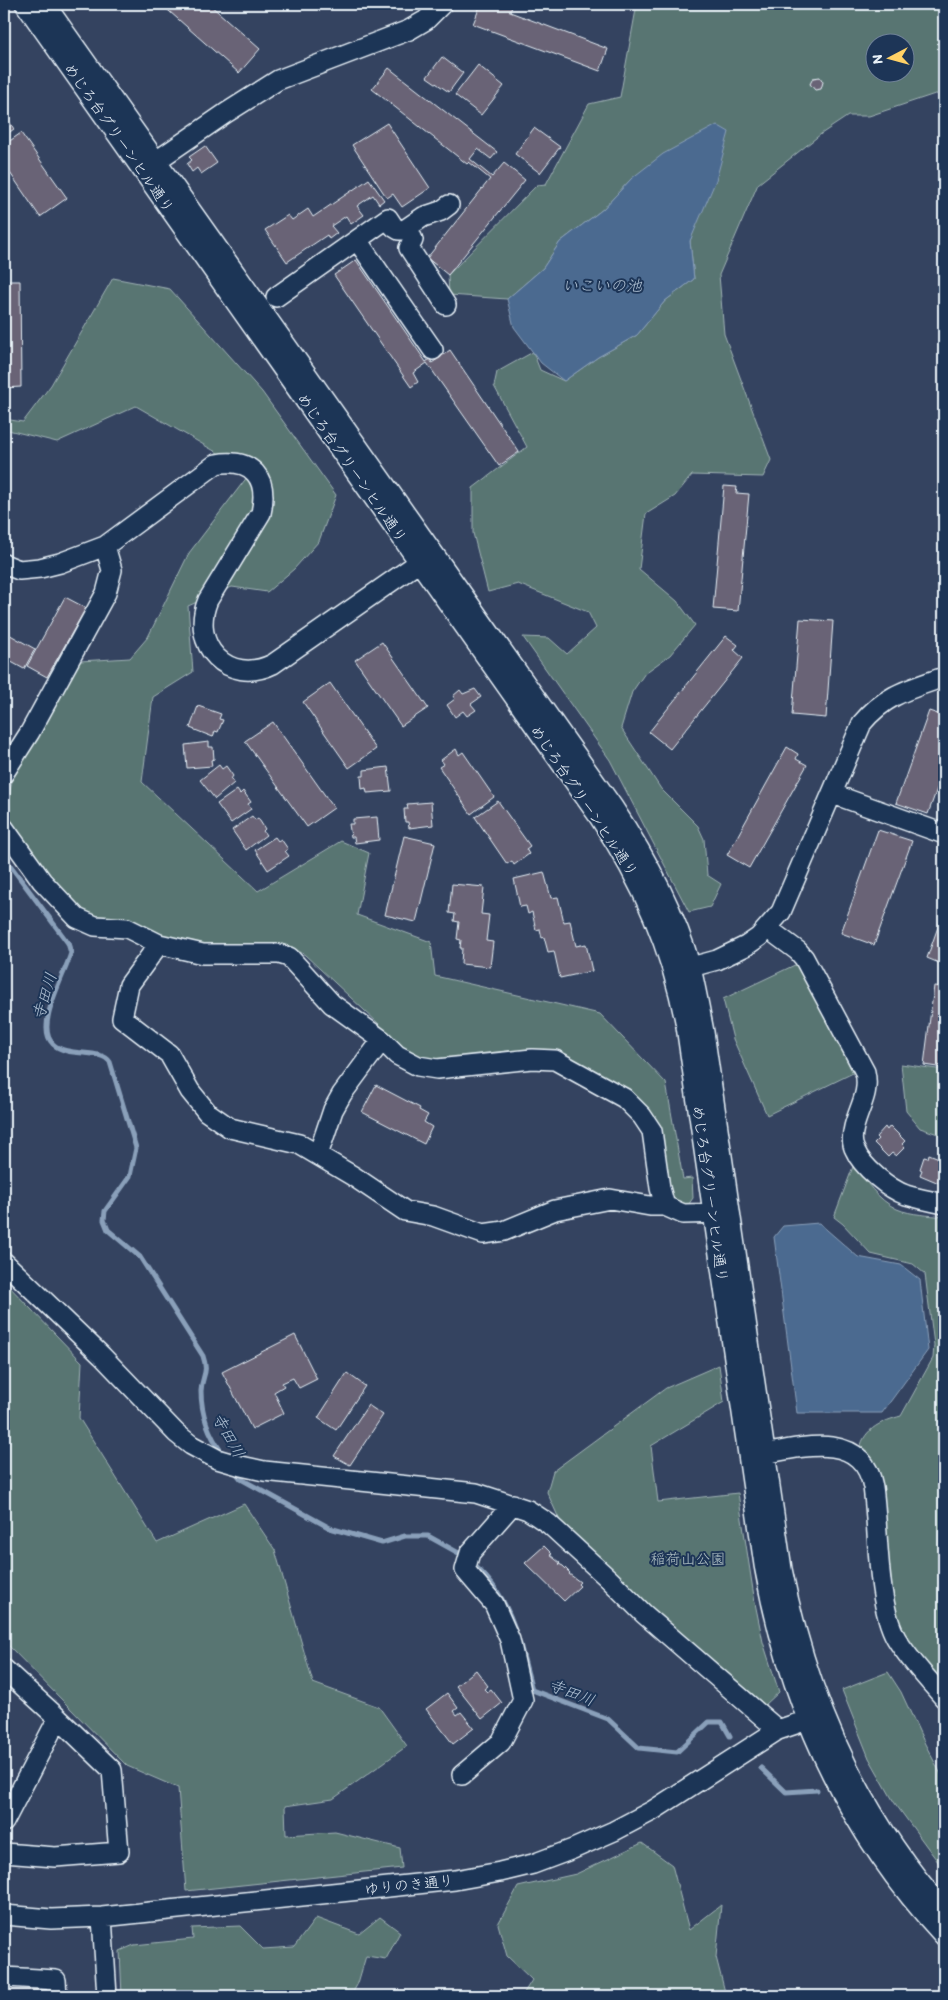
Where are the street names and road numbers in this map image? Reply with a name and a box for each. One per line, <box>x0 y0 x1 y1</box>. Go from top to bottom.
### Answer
street label: めじろ台グリーンヒル通り <box>60 60 178 216</box>
street label: めじろ台グリーンヒル通り <box>293 390 411 546</box>
street label: めじろ台グリーンヒル通り <box>527 722 641 880</box>
street label: めじろ台グリーンヒル通り <box>689 1104 731 1284</box>
street label: ゆりのき通り <box>363 1871 455 1899</box>

